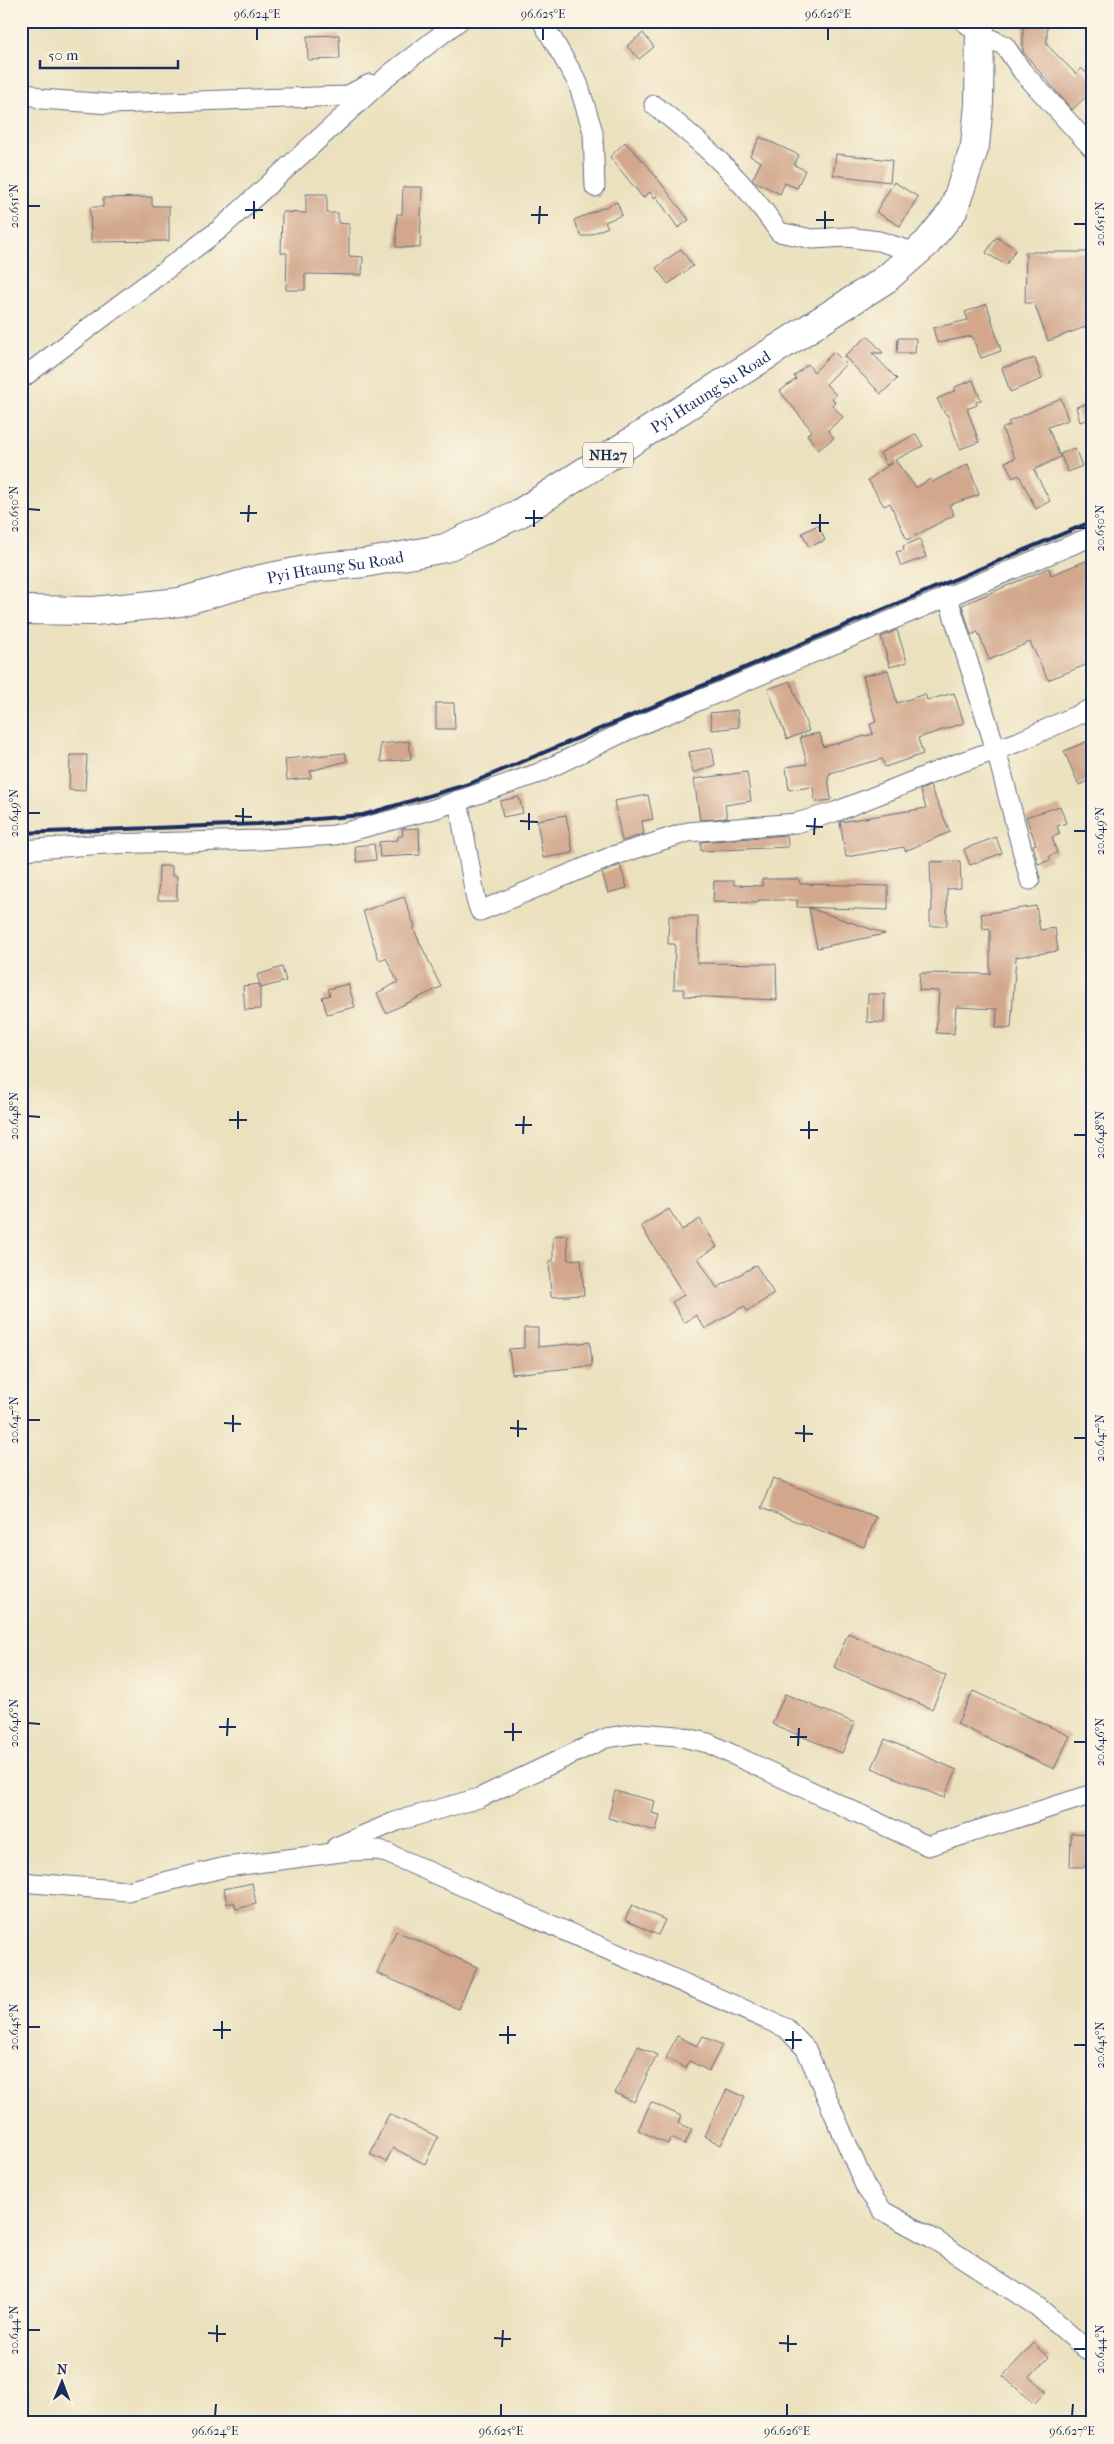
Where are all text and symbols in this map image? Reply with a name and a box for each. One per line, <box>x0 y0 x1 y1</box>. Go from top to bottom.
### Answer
text: 96.624°E <box>234 7 280 21</box>
text: 96.625°E <box>521 7 565 21</box>
text: 96.626°E <box>805 7 851 21</box>
scale bar <box>40 38 178 70</box>
text: 50 m <box>48 46 79 64</box>
text: 20.651°N <box>7 184 21 228</box>
text: 20.651°N <box>1093 202 1107 246</box>
street label: Pyi Htaung Su Road <box>647 346 774 437</box>
road number: NH27 <box>583 442 633 468</box>
text: 20.650°N <box>7 486 21 532</box>
text: 20.650°N <box>1093 505 1107 551</box>
street label: Pyi Htaung Su Road <box>265 546 406 587</box>
text: 20.649°N <box>7 789 21 837</box>
text: 20.649°N <box>1093 807 1107 855</box>
text: 20.648°N <box>7 1092 21 1140</box>
text: 20.648°N <box>1093 1111 1107 1159</box>
text: 20.647°N <box>7 1396 21 1444</box>
text: 20.647°N <box>1093 1414 1107 1462</box>
text: 20.646°N <box>7 1699 21 1747</box>
text: 20.646°N <box>1093 1718 1107 1766</box>
text: 20.645°N <box>7 2003 21 2051</box>
text: 20.645°N <box>1093 2021 1107 2069</box>
text: 20.644°N <box>7 2305 21 2355</box>
text: 20.644°N <box>1093 2324 1107 2374</box>
north arrow <box>38 2356 88 2406</box>
text: N <box>57 2361 68 2378</box>
text: 96.624°E <box>192 2424 238 2438</box>
text: 96.625°E <box>479 2424 523 2438</box>
text: 96.626°E <box>764 2424 810 2438</box>
text: 96.627°E <box>1049 2424 1095 2438</box>

